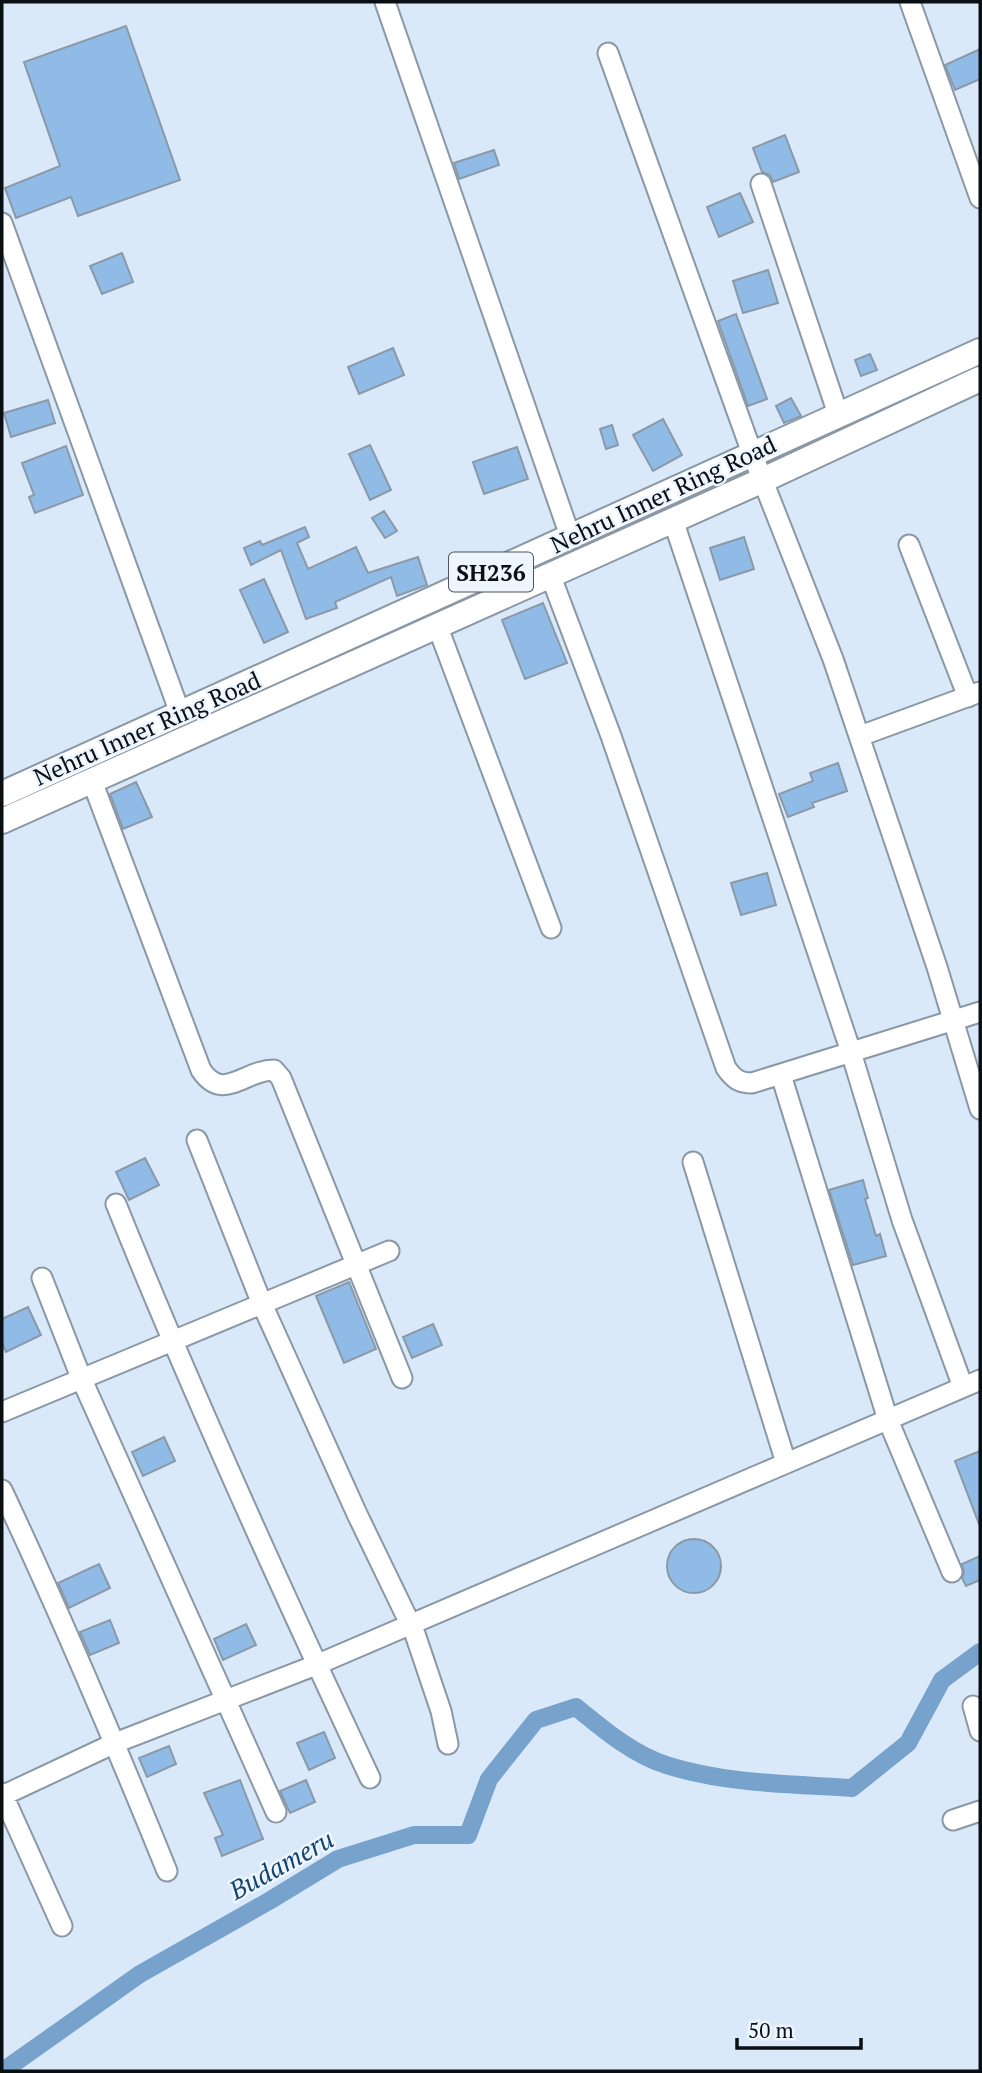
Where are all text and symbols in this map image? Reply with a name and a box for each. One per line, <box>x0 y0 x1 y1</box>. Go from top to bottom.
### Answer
street label: Nehru Inner Ring Road <box>545 428 781 560</box>
road number: SH236 <box>449 552 533 592</box>
street label: Nehru Inner Ring Road <box>28 663 266 793</box>
water label: Budameru <box>222 1821 339 1907</box>
scale bar <box>737 2007 861 2050</box>
text: 50 m <box>748 2016 794 2044</box>

